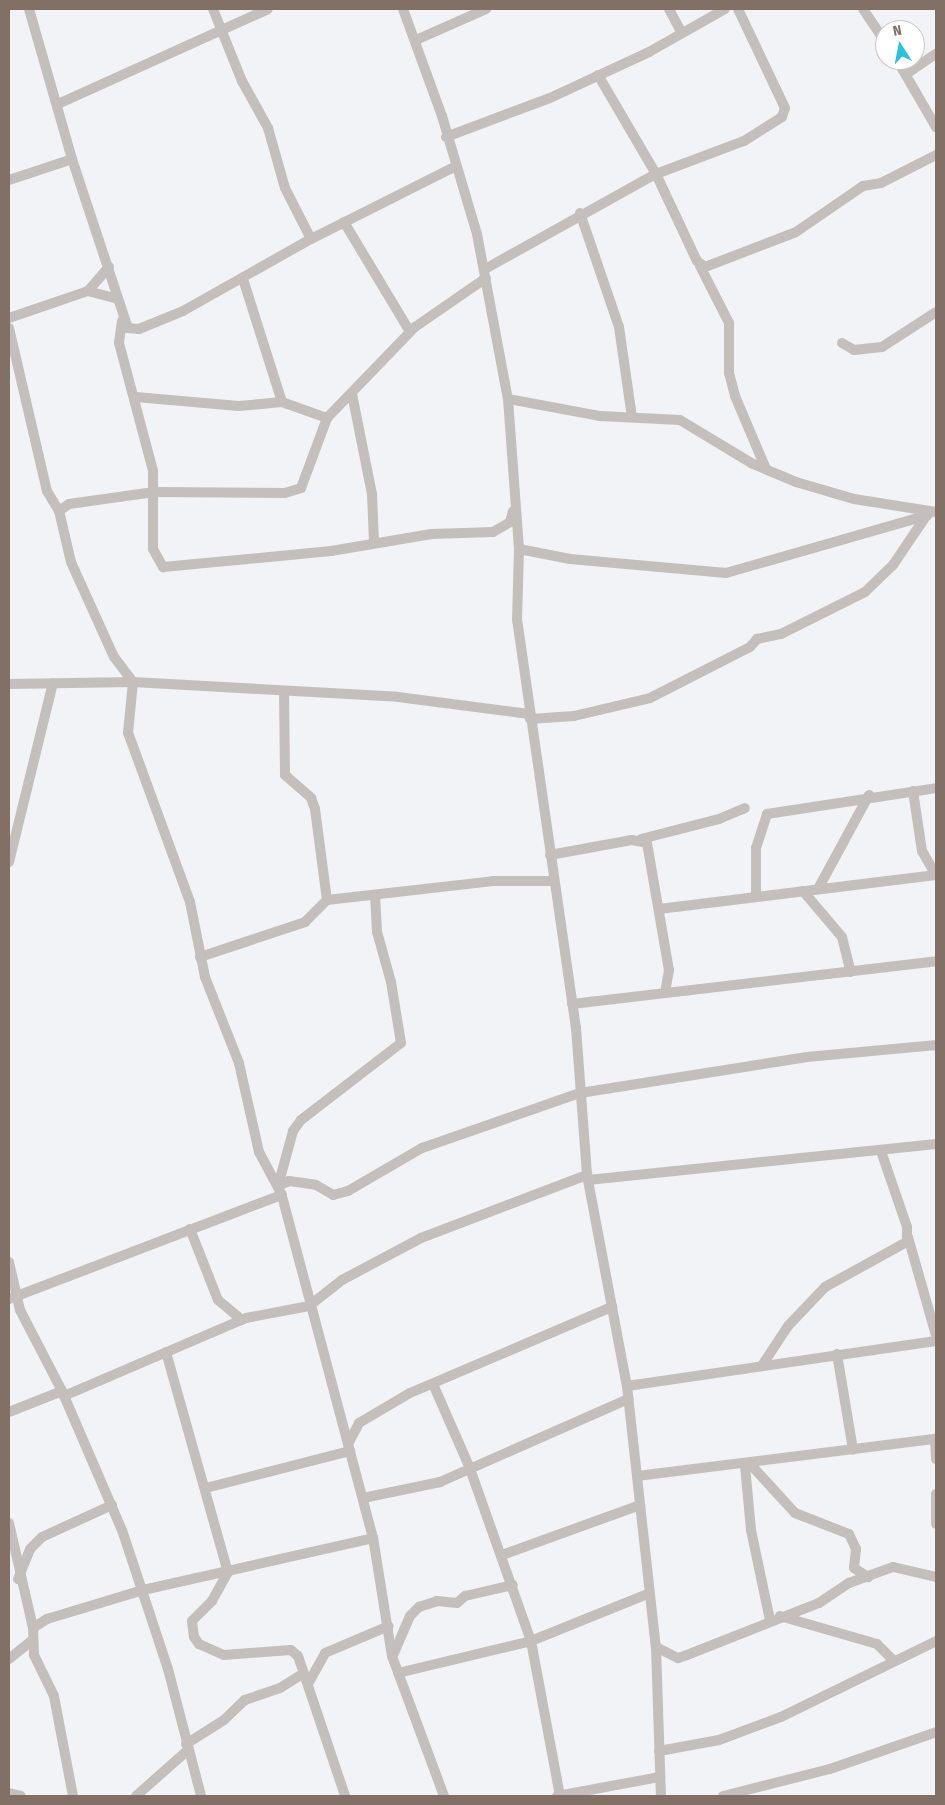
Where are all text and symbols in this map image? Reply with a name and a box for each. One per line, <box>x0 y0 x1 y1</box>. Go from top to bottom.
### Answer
north arrow <box>875 20 925 70</box>
text: N <box>891 22 903 40</box>

